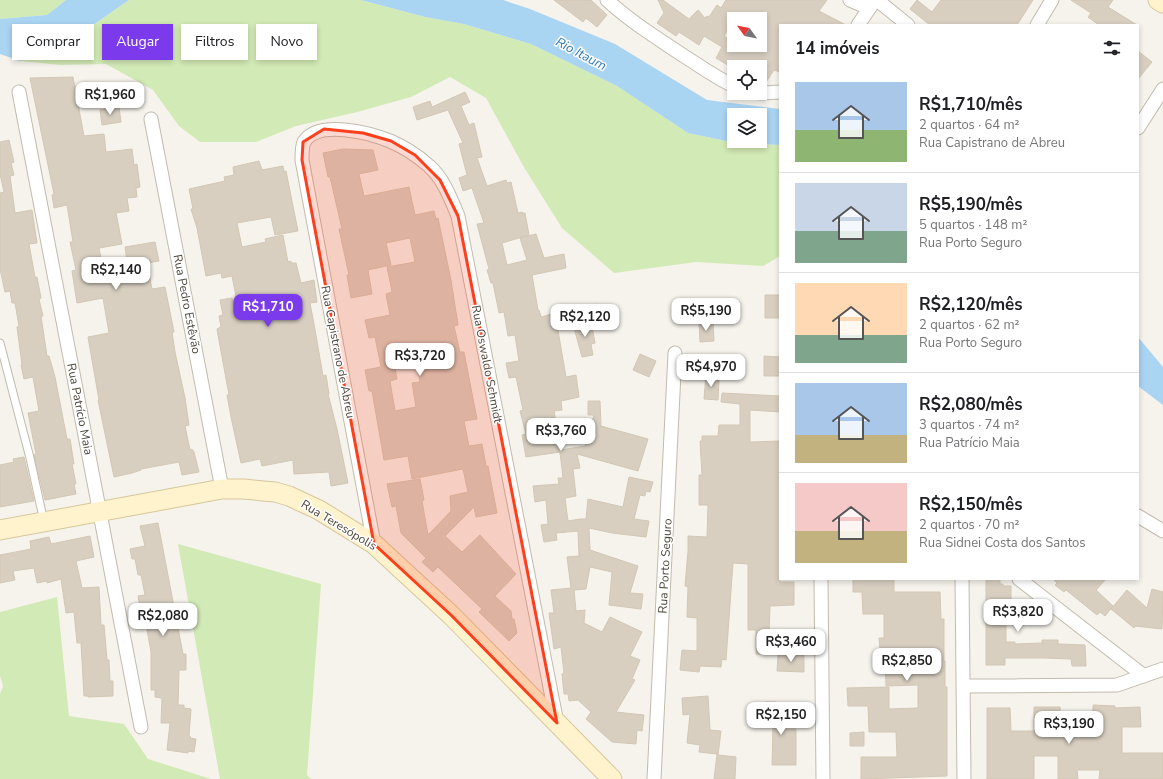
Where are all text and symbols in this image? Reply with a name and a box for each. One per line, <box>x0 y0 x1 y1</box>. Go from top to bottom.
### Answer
north arrow <box>727 12 767 52</box>
map controls <box>727 12 767 148</box>
chip: Comprar <box>12 24 94 60</box>
chip: Alugar <box>102 24 173 60</box>
chip: Filtros <box>181 24 248 60</box>
chip: Novo <box>256 24 317 60</box>
water label: Rio Itaum <box>552 33 610 75</box>
text: 14 imóveis <box>795 37 880 60</box>
icon: filters <box>1101 37 1123 59</box>
button: locate <box>727 60 767 100</box>
pin: R$1,960 <box>73 82 147 116</box>
text: R$1,960 <box>84 86 136 104</box>
text: R$1,710/mês <box>919 93 1023 116</box>
icon: home <box>827 98 875 146</box>
button: layers <box>727 108 767 148</box>
text: 2 quartos · 64 m² <box>919 116 1020 134</box>
text: Rua Capistrano de Abreu <box>919 134 1065 152</box>
text: R$5,190/mês <box>919 193 1023 216</box>
icon: home <box>827 199 875 247</box>
text: 5 quartos · 148 m² <box>919 216 1027 234</box>
text: Rua Porto Seguro <box>919 234 1022 252</box>
street label: Rua Pedro Estêvão <box>170 253 205 355</box>
pin: R$2,140 <box>79 257 153 291</box>
text: R$2,140 <box>90 261 142 279</box>
street label: Rua Capistrano de Abreu <box>317 284 359 420</box>
text: R$2,120/mês <box>919 293 1023 316</box>
pin: R$1,710 <box>231 294 305 328</box>
text: R$1,710 <box>242 298 294 316</box>
pin: R$5,190 <box>669 298 743 332</box>
icon: home <box>827 299 875 347</box>
text: R$5,190 <box>680 302 732 320</box>
street label: Rua Oswaldo Schmidt <box>468 304 506 425</box>
pin: R$2,120 <box>548 304 622 338</box>
text: R$2,120 <box>559 308 611 326</box>
text: 2 quartos · 62 m² <box>919 316 1020 334</box>
text: Rua Porto Seguro <box>919 334 1022 352</box>
pin: R$3,720 <box>383 343 457 377</box>
text: R$3,720 <box>394 347 446 365</box>
pin: R$4,970 <box>674 354 748 388</box>
text: R$4,970 <box>685 358 737 376</box>
street label: Rua Patrício Maia <box>63 362 97 456</box>
text: R$2,080/mês <box>919 393 1023 416</box>
icon: home <box>827 399 875 447</box>
text: 3 quartos · 74 m² <box>919 416 1020 434</box>
pin: R$3,760 <box>524 418 598 452</box>
text: R$3,760 <box>535 422 587 440</box>
text: Rua Patrício Maia <box>919 434 1020 452</box>
text: R$2,150/mês <box>919 493 1023 516</box>
street label: Rua Teresópolis <box>298 496 380 554</box>
icon: home <box>827 499 875 547</box>
text: 2 quartos · 70 m² <box>919 516 1020 534</box>
street label: Rua Porto Seguro <box>655 518 675 614</box>
text: Rua Sidnei Costa dos Santos <box>919 534 1086 552</box>
pin: R$3,820 <box>981 599 1055 633</box>
pin: R$2,080 <box>126 603 200 637</box>
text: R$3,820 <box>992 603 1044 621</box>
text: R$2,080 <box>137 607 189 625</box>
pin: R$3,460 <box>754 629 828 663</box>
text: R$3,460 <box>765 633 817 651</box>
pin: R$2,850 <box>870 648 944 682</box>
text: R$2,850 <box>881 652 933 670</box>
pin: R$2,150 <box>744 702 818 736</box>
text: R$2,150 <box>755 706 807 724</box>
pin: R$3,190 <box>1032 711 1106 745</box>
text: R$3,190 <box>1043 715 1095 733</box>

